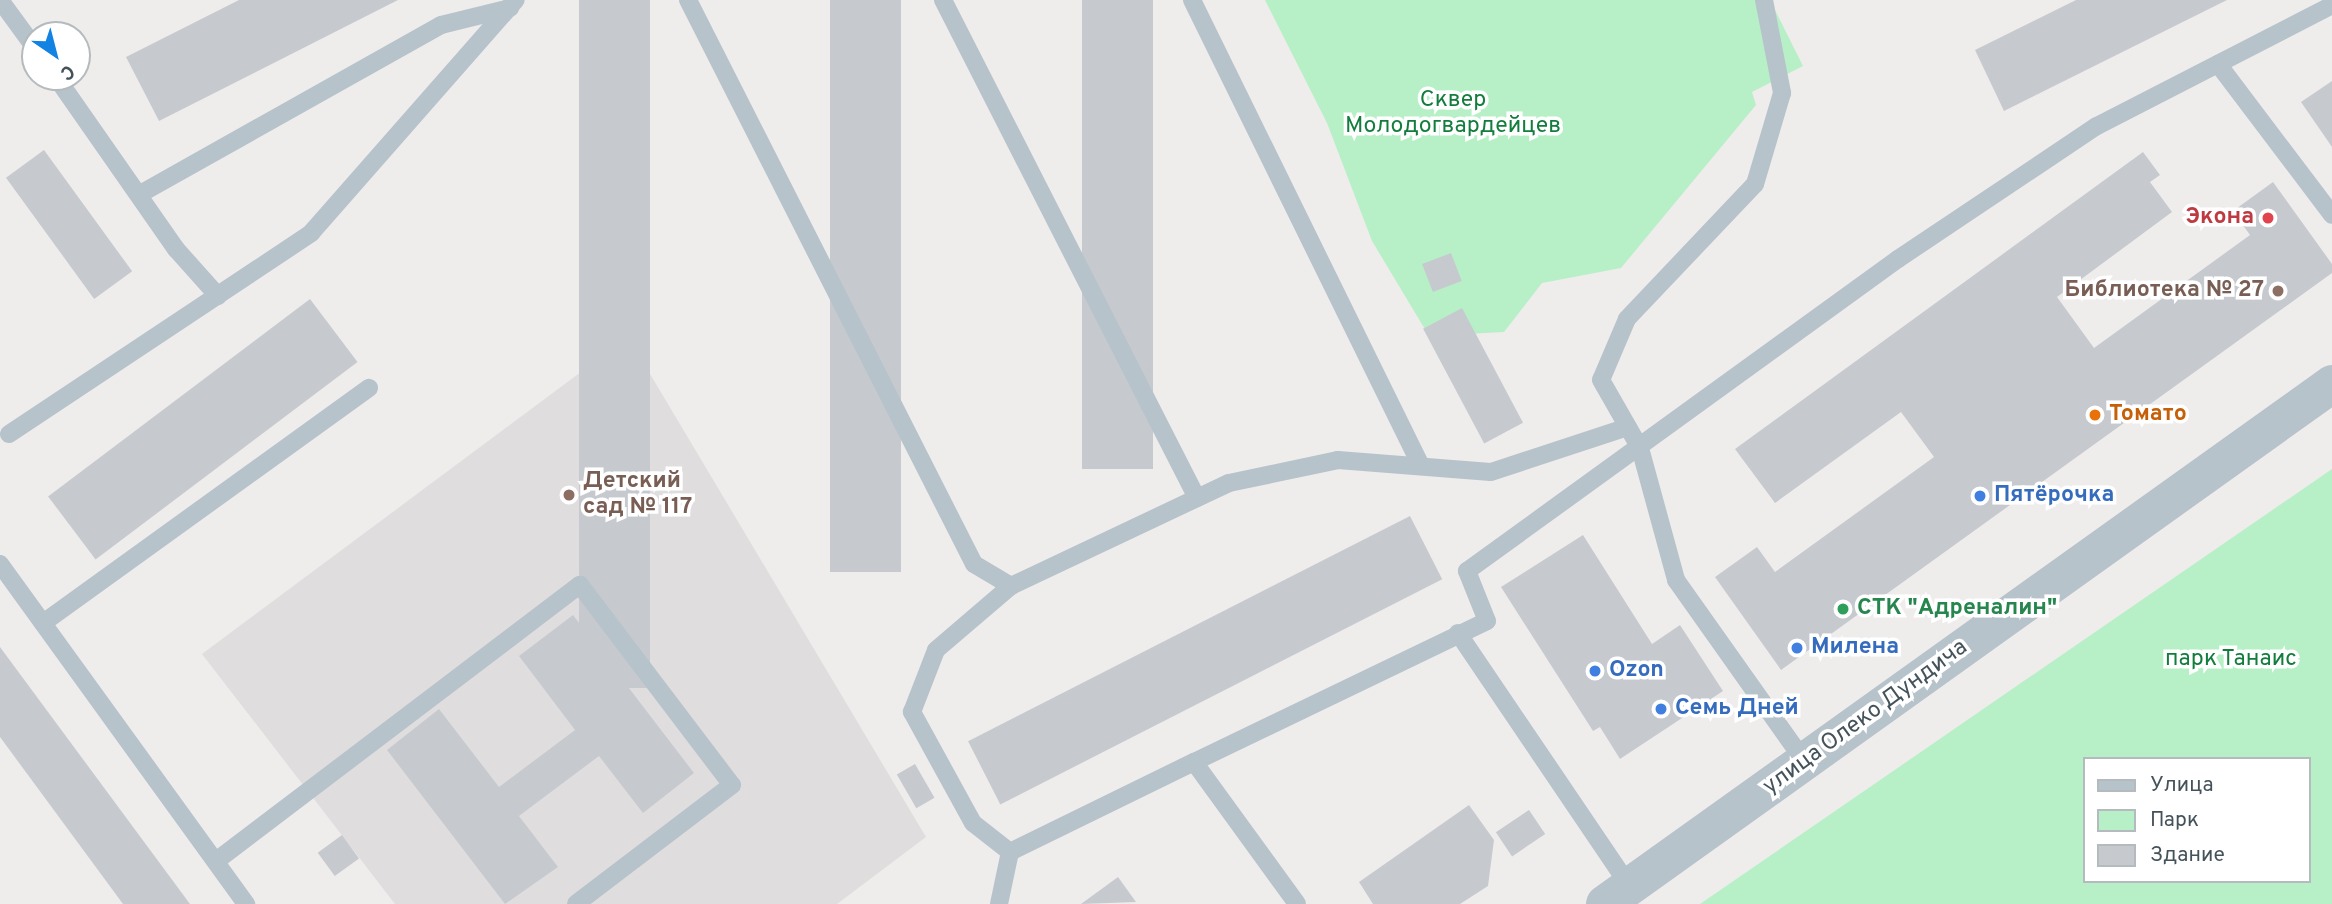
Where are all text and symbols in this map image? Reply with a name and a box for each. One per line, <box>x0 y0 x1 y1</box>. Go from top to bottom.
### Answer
north arrow <box>21 21 91 91</box>
text: С <box>55 58 79 85</box>
park label: Сквер Молодогвардейцев <box>1345 87 1561 141</box>
place label: Экона <box>2185 204 2254 232</box>
marker: Экона <box>2260 210 2276 226</box>
place label: Библиотека № 27 <box>2065 277 2264 305</box>
marker: Библиотека № 27 <box>2270 283 2286 299</box>
place label: Томато <box>2109 401 2187 429</box>
marker: Томато <box>2087 407 2103 423</box>
place label: Детский сад № 117 <box>583 468 692 522</box>
place label: Пятёрочка <box>1994 482 2114 510</box>
marker: Детский сад № 117 <box>561 487 577 503</box>
marker: Пятёрочка <box>1972 488 1988 504</box>
place label: СТК "Адреналин" <box>1857 595 2057 623</box>
marker: СТК "Адреналин" <box>1835 601 1851 617</box>
place label: Милена <box>1811 634 1899 662</box>
street label: улица Олеко Дундича <box>1758 635 1974 801</box>
marker: Милена <box>1789 640 1805 656</box>
park label: парк Танаис <box>2165 646 2297 674</box>
place label: Ozon <box>1609 657 1664 685</box>
marker: Ozon <box>1587 663 1603 679</box>
place label: Семь Дней <box>1675 695 1799 723</box>
marker: Семь Дней <box>1653 701 1669 717</box>
legend <box>2084 757 2311 883</box>
text: Улица <box>2150 772 2214 799</box>
text: Парк <box>2150 807 2199 834</box>
text: Здание <box>2150 842 2225 869</box>

